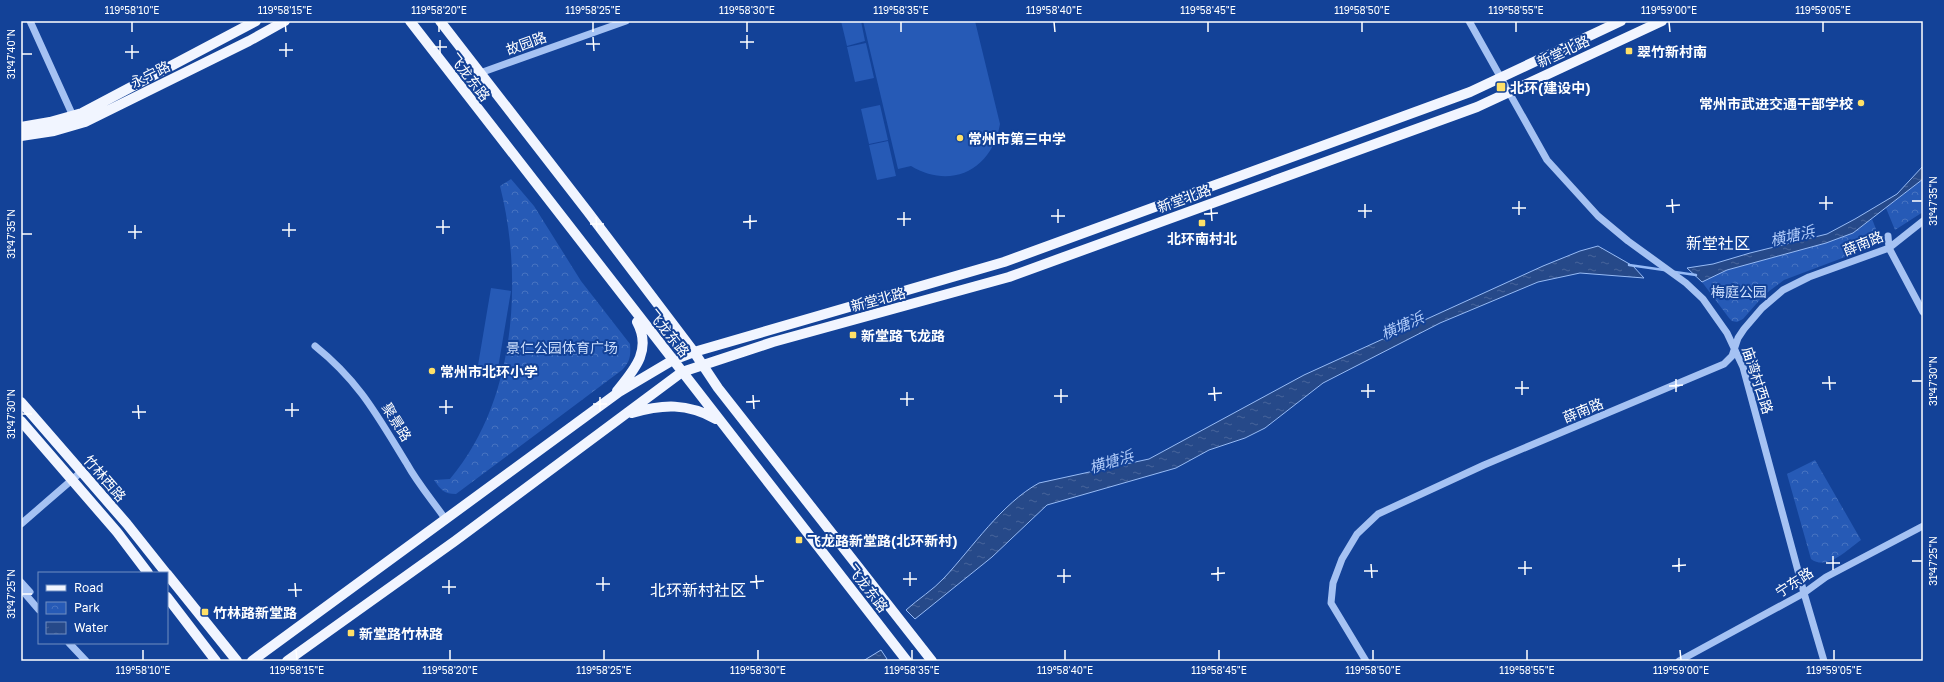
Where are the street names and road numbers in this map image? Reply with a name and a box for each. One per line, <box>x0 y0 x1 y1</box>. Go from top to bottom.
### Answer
street label: 故园路 <box>503 28 549 58</box>
street label: 新堂北路 <box>1534 31 1592 71</box>
street label: 飞龙东路 <box>446 50 494 104</box>
street label: 永宁路 <box>127 57 173 91</box>
street label: 新堂北路 <box>1155 180 1213 216</box>
street label: 薛南路 <box>1840 227 1886 259</box>
street label: 新堂北路 <box>849 284 907 314</box>
street label: 飞龙东路 <box>645 306 693 360</box>
street label: 庙湾村西路 <box>1739 344 1777 416</box>
street label: 薛南路 <box>1560 394 1606 426</box>
street label: 聚景路 <box>379 400 415 444</box>
street label: 竹林西路 <box>80 451 130 505</box>
street label: 飞龙东路 <box>844 561 892 615</box>
street label: 宁东路 <box>1772 563 1816 601</box>

